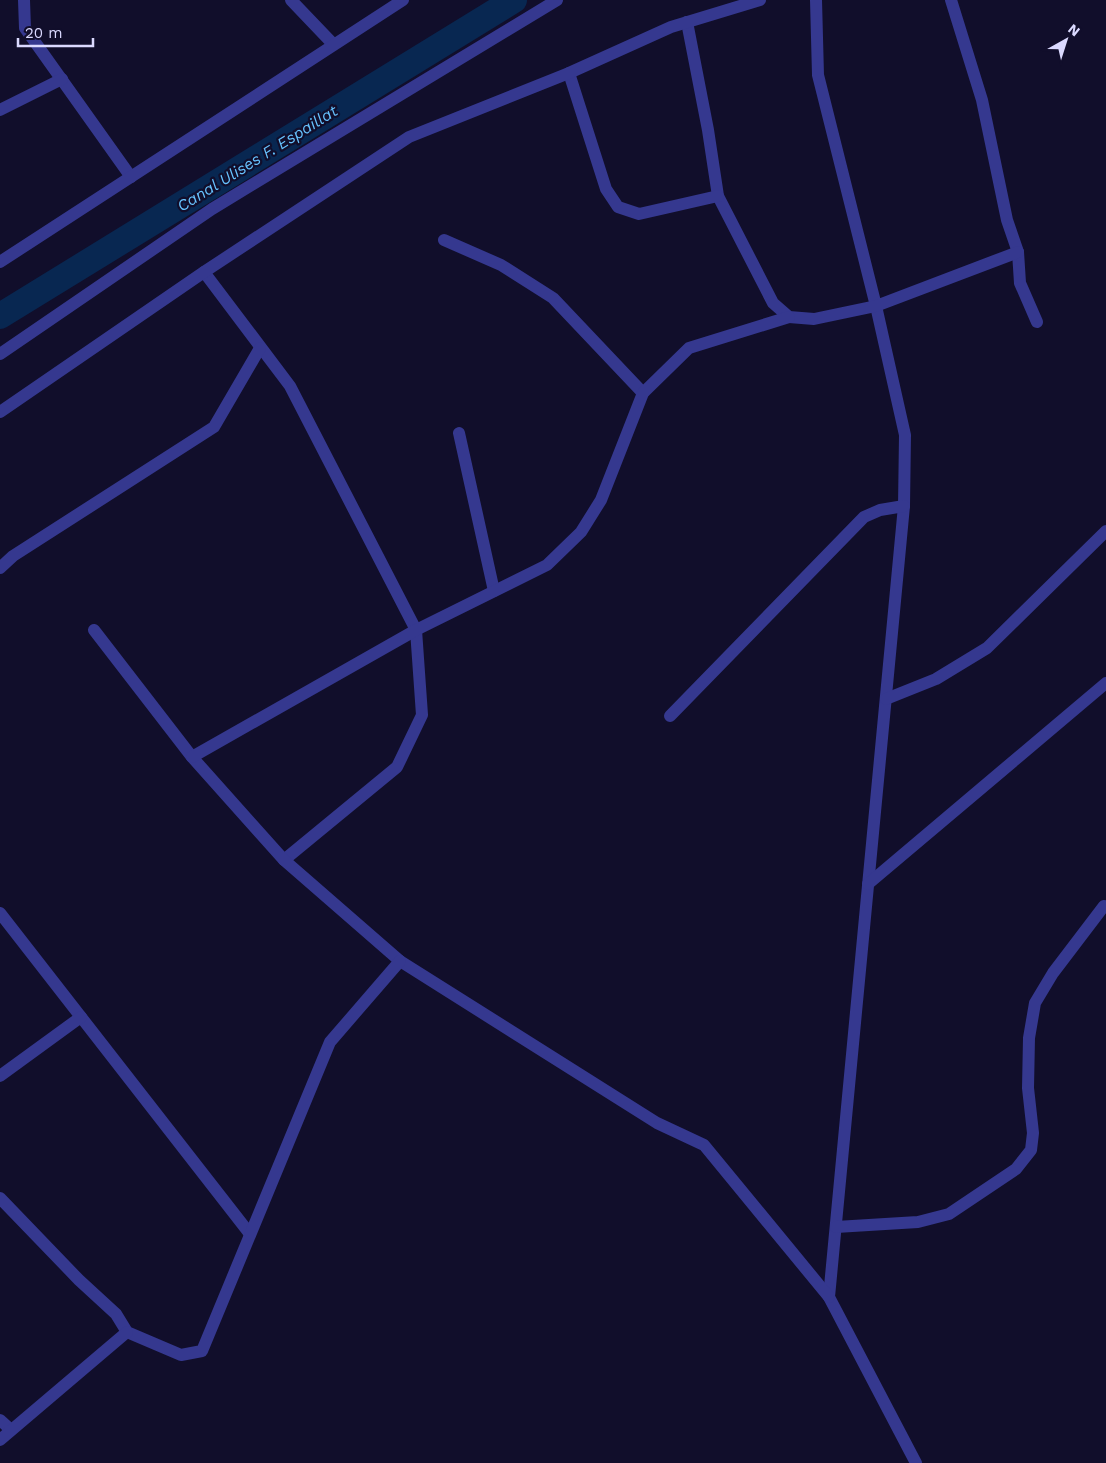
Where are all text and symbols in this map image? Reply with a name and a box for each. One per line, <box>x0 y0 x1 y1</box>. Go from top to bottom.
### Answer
scale bar <box>18 15 92 47</box>
north arrow <box>1041 15 1091 65</box>
text: N <box>1065 20 1083 39</box>
text: 20 m <box>25 24 63 42</box>
water label: Canal Ulises F. Espaillat <box>174 101 341 216</box>

